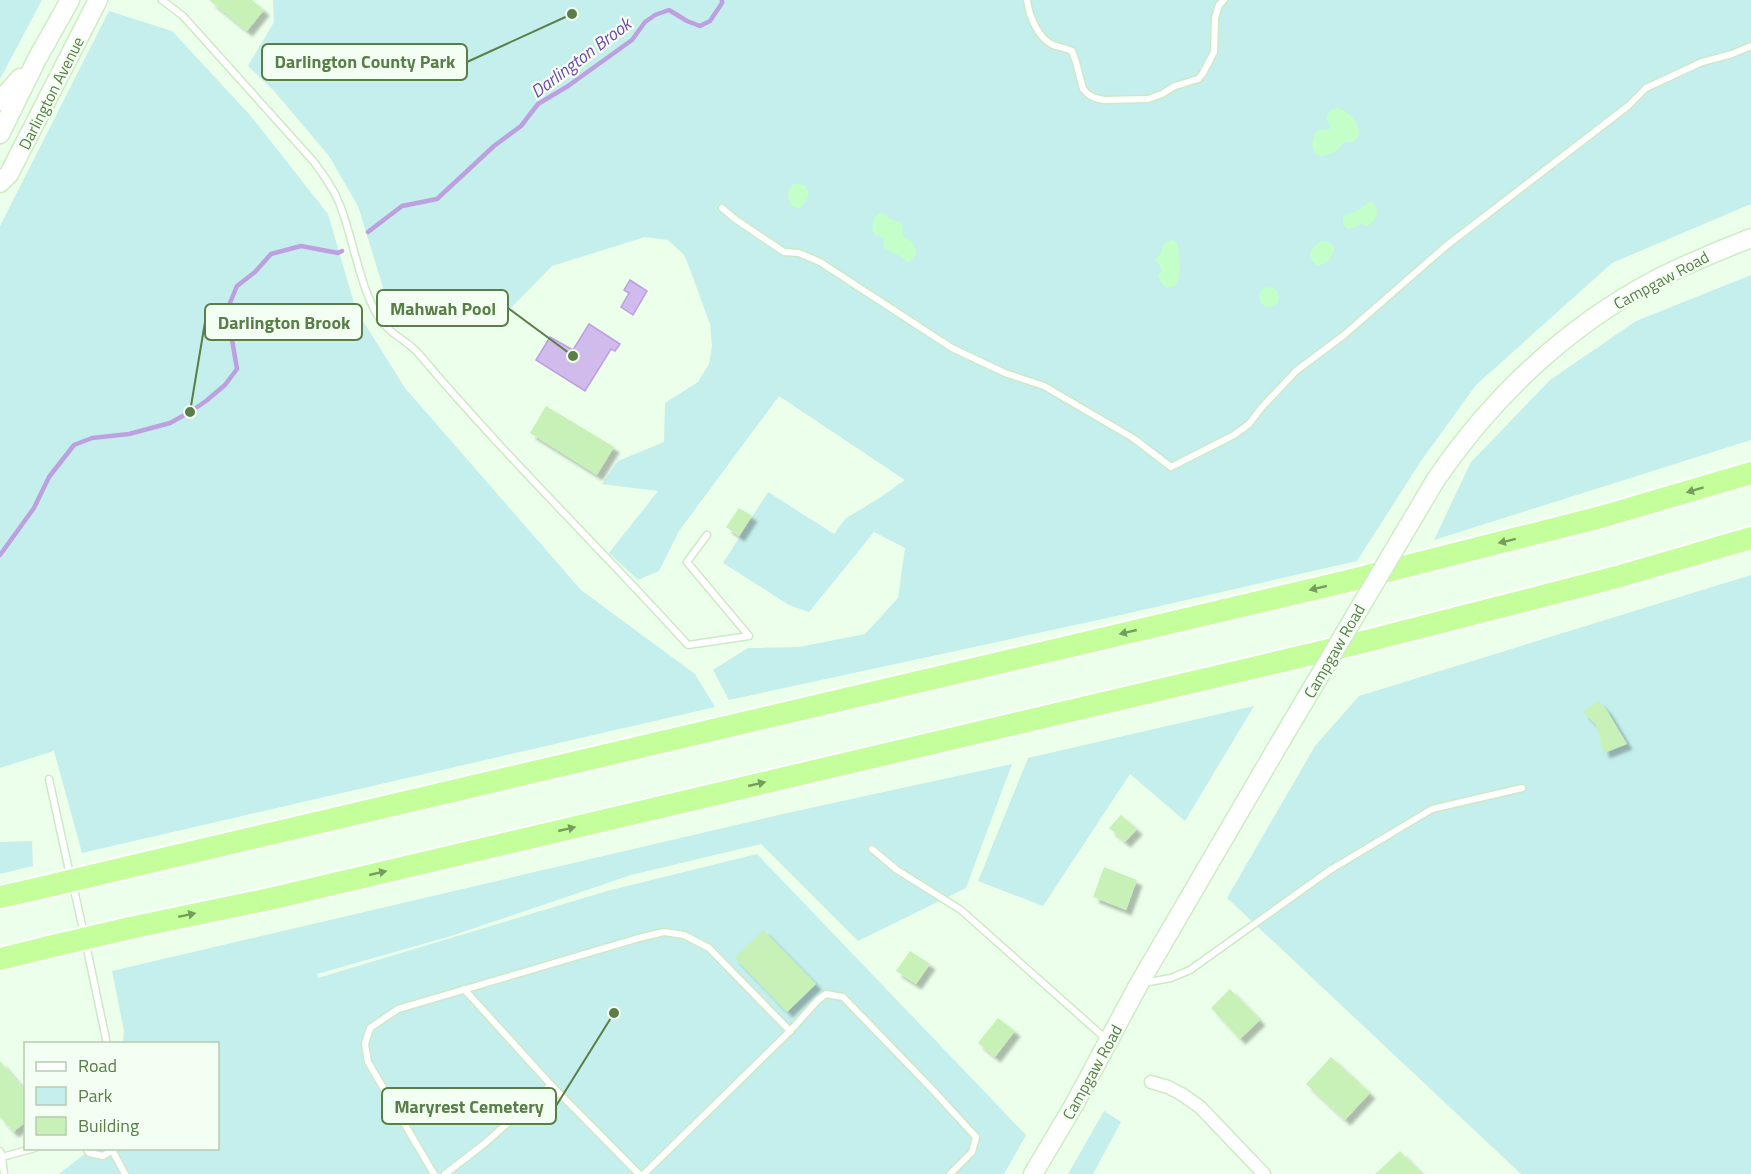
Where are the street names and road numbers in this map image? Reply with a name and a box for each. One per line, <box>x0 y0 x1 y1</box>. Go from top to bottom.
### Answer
street label: Darlington Avenue <box>12 32 90 154</box>
street label: Campgaw Road <box>1609 245 1713 315</box>
street label: Campgaw Road <box>1297 599 1371 703</box>
street label: Campgaw Road <box>1056 1020 1128 1124</box>

